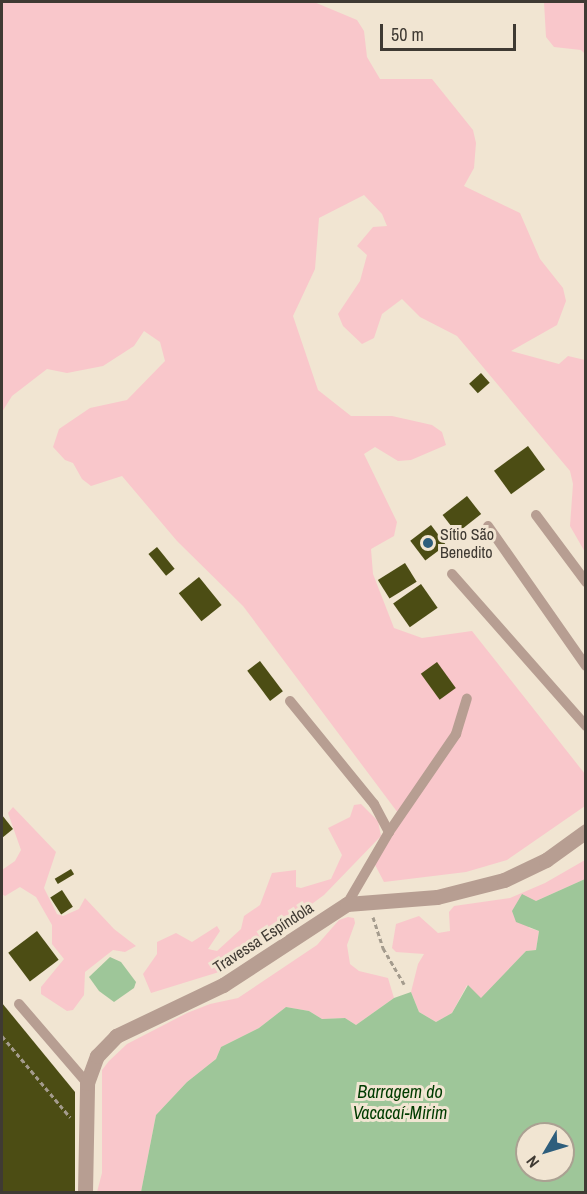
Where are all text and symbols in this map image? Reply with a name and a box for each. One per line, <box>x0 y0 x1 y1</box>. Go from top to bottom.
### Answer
scale bar <box>383 12 520 50</box>
text: 50 m <box>391 22 424 47</box>
place label: Sítio São Benedito <box>440 524 494 562</box>
marker: Sítio São Benedito <box>421 536 435 550</box>
street label: Travessa Espíndola <box>209 898 317 976</box>
water label: Barragem do Vacacaí-Mirim <box>353 1082 447 1124</box>
north arrow <box>515 1122 575 1182</box>
text: N <box>521 1151 544 1172</box>

